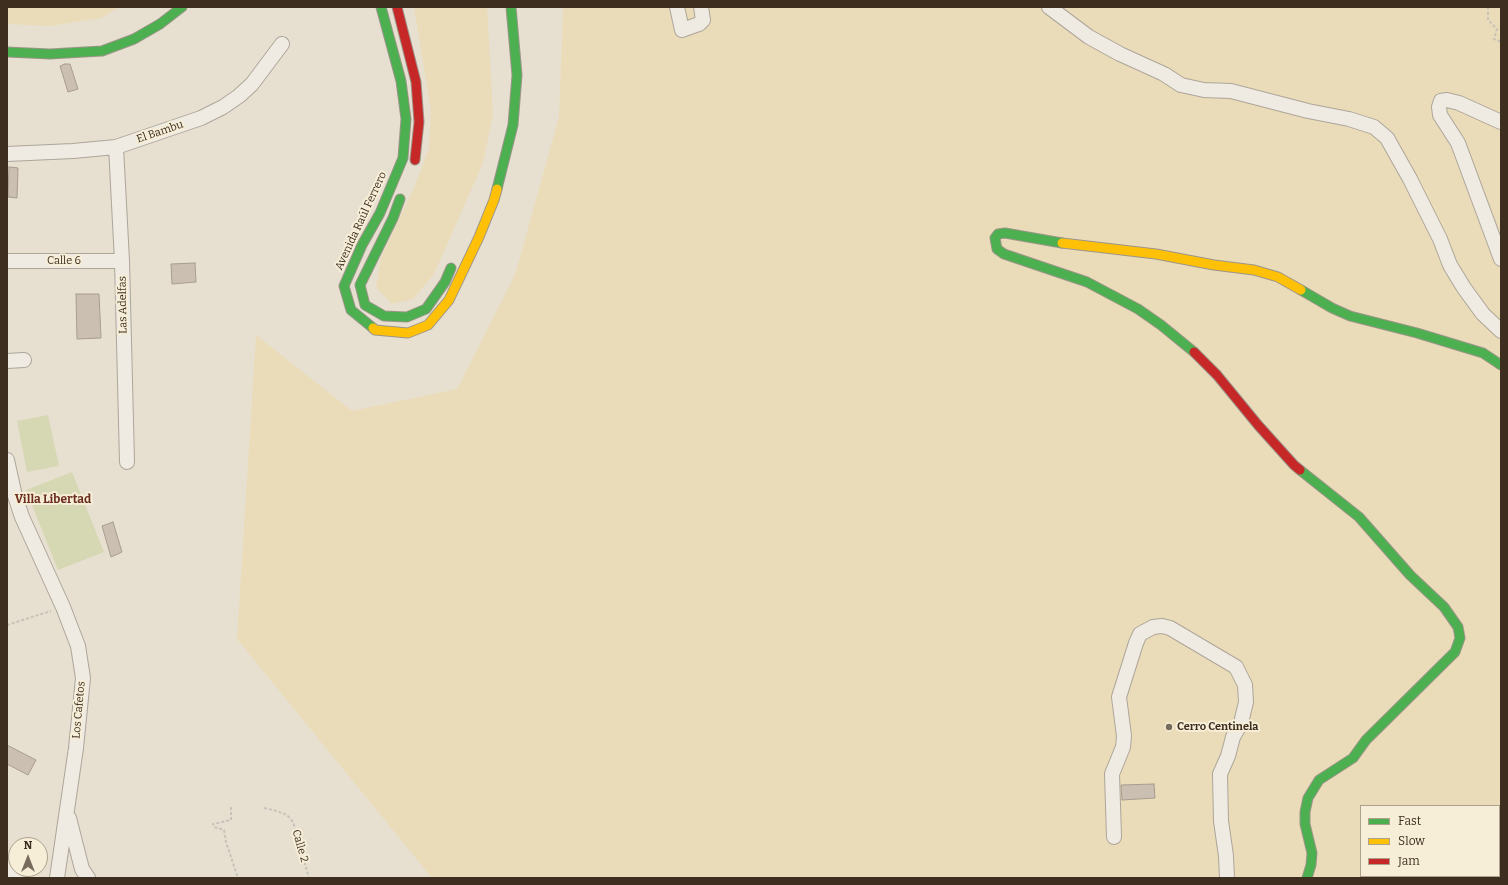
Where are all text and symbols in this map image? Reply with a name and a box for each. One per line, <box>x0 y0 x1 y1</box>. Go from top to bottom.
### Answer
street label: El Bambu <box>135 118 185 146</box>
street label: Avenida Raúl Ferrero <box>332 170 390 272</box>
street label: Calle 6 <box>47 254 81 268</box>
street label: Las Adelfas <box>116 276 130 334</box>
district label: Villa Libertad <box>15 493 91 507</box>
street label: Los Cafetos <box>70 681 88 739</box>
place label: Cerro Centinela <box>1177 720 1258 734</box>
marker: Cerro Centinela <box>1164 722 1174 732</box>
legend <box>1360 805 1500 877</box>
text: Fast <box>1398 814 1421 828</box>
street label: Calle 2 <box>289 828 311 864</box>
text: Slow <box>1398 834 1425 848</box>
north arrow <box>8 837 48 877</box>
text: N <box>24 839 32 852</box>
text: Jam <box>1398 854 1420 868</box>

